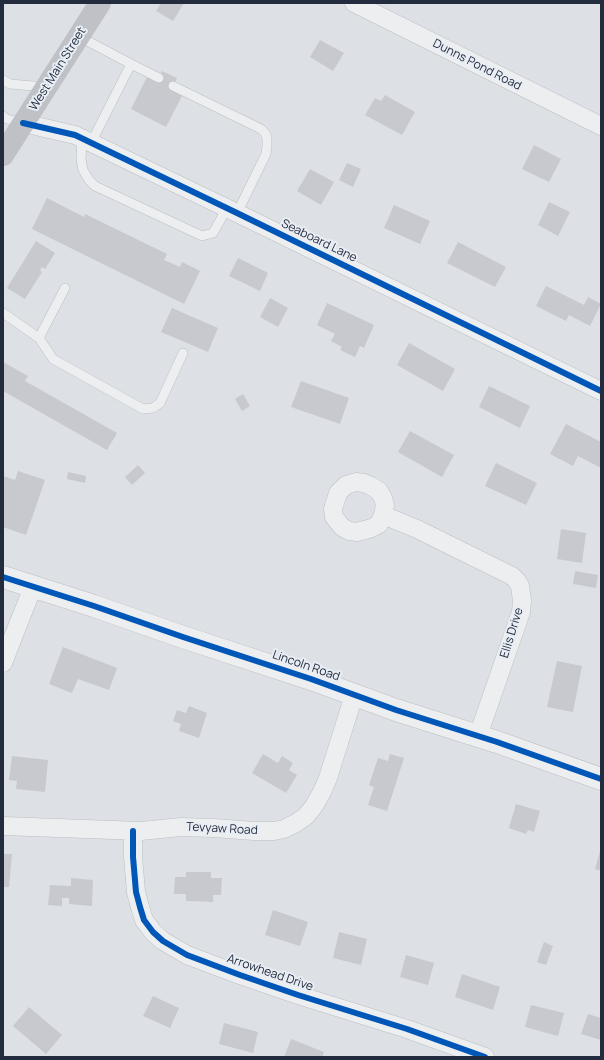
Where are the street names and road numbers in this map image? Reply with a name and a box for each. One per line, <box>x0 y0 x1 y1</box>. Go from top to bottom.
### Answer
street label: West Main Street <box>27 25 89 113</box>
street label: Dunns Pond Road <box>430 36 524 94</box>
street label: Seaboard Lane <box>279 216 359 266</box>
street label: Ellis Drive <box>498 606 526 660</box>
street label: Lincoln Road <box>270 648 342 684</box>
street label: Tevyaw Road <box>186 820 258 838</box>
street label: Arrowhead Drive <box>225 951 315 995</box>

